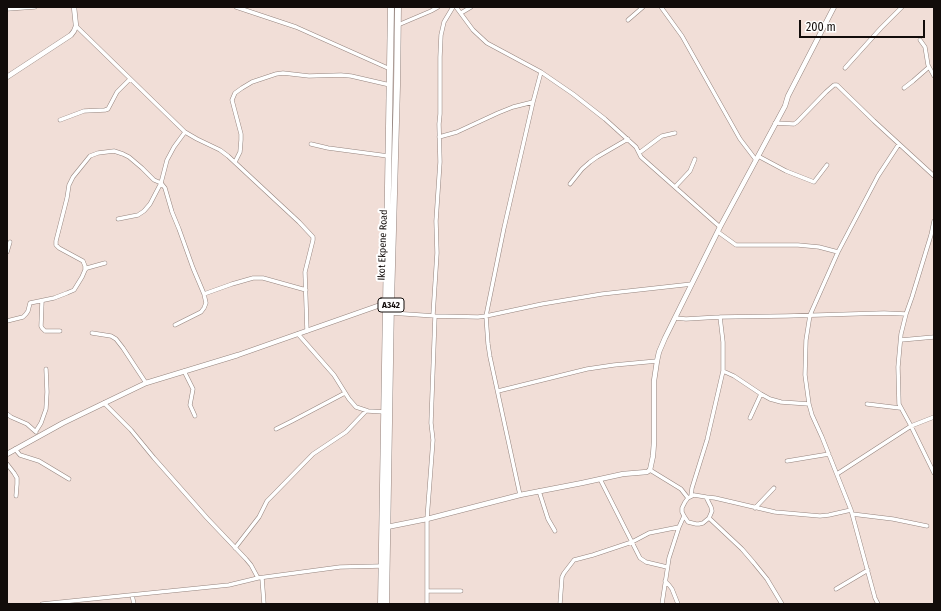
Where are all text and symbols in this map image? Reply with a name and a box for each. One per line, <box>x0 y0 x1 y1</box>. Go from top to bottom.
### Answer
scale bar <box>801 12 927 38</box>
text: 200 m <box>806 20 836 34</box>
street label: Ikot Ekpene Road <box>376 209 390 281</box>
road number: A342 <box>378 298 404 312</box>

